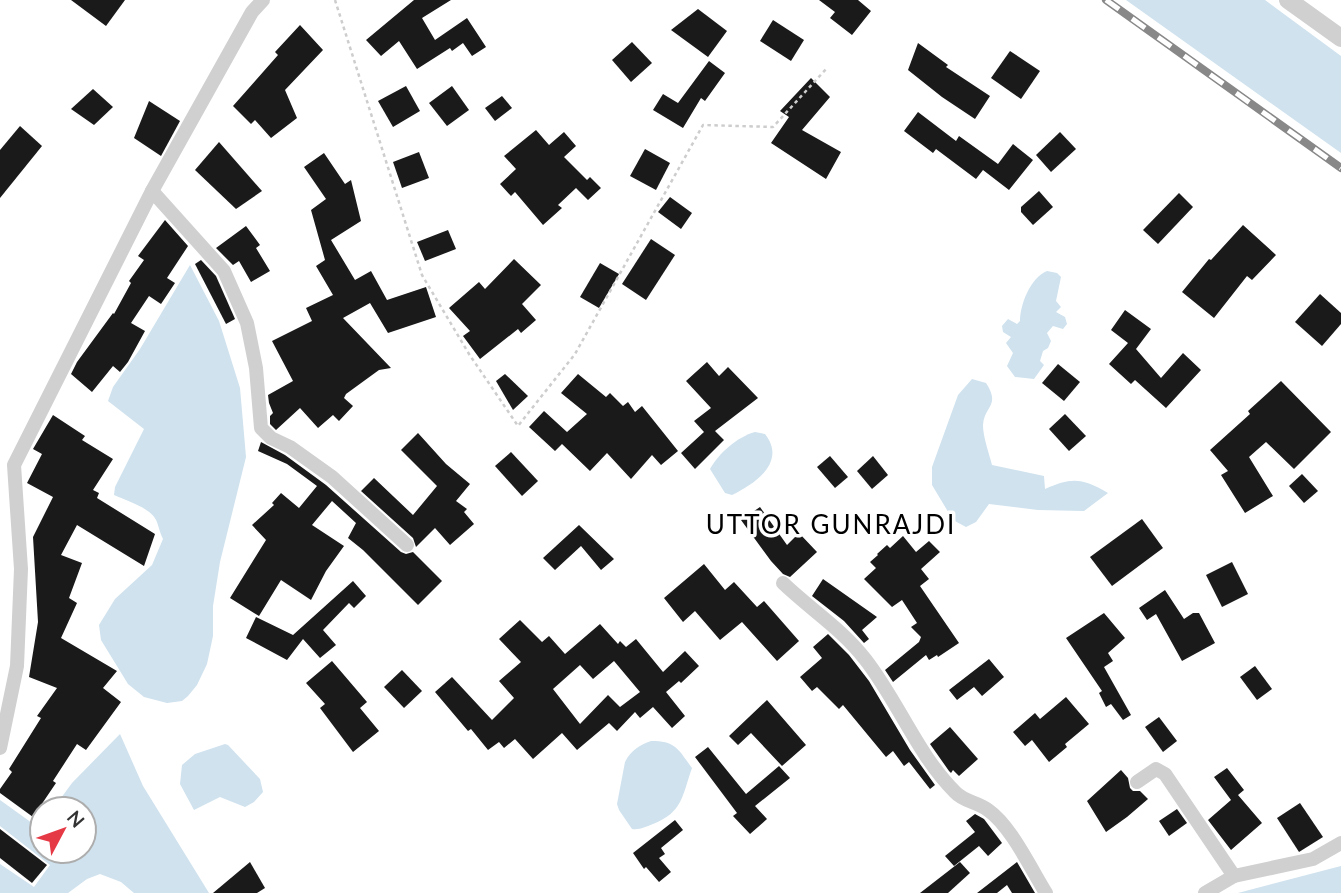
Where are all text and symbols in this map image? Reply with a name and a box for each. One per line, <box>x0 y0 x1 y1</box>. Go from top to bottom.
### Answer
district label: UTTOR GUNRAJDI <box>706 508 956 540</box>
north arrow <box>28 795 98 865</box>
text: N <box>63 805 90 832</box>

